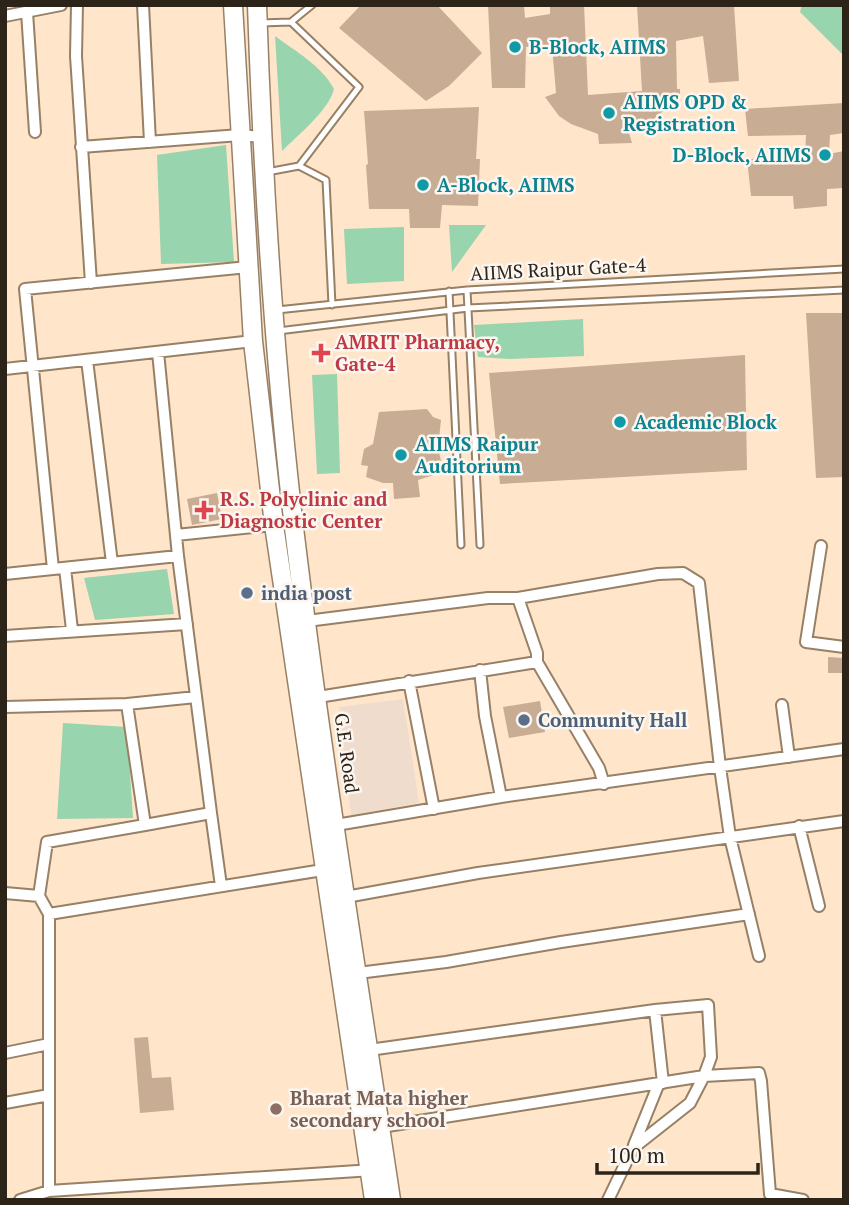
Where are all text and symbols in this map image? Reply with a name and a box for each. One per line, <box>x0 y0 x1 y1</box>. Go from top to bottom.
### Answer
place label: B-Block, AIIMS <box>529 34 666 59</box>
marker: B-Block, AIIMS <box>507 39 523 55</box>
place label: AIIMS OPD & Registration <box>623 89 747 136</box>
marker: AIIMS OPD & Registration <box>601 105 617 121</box>
place label: D-Block, AIIMS <box>673 142 811 167</box>
marker: D-Block, AIIMS <box>817 147 833 163</box>
place label: A-Block, AIIMS <box>437 172 575 197</box>
marker: A-Block, AIIMS <box>415 177 431 193</box>
street label: AIIMS Raipur Gate-4 <box>469 251 647 286</box>
place label: AMRIT Pharmacy, Gate-4 <box>335 329 500 376</box>
marker: AMRIT Pharmacy, Gate-4 <box>313 345 329 361</box>
place label: Academic Block <box>634 409 778 434</box>
marker: Academic Block <box>612 414 628 430</box>
place label: AIIMS Raipur Auditorium <box>415 431 539 478</box>
marker: AIIMS Raipur Auditorium <box>393 447 409 463</box>
place label: R.S. Polyclinic and Diagnostic Center <box>220 486 388 533</box>
marker: R.S. Polyclinic and Diagnostic Center <box>194 500 214 520</box>
place label: india post <box>261 580 352 605</box>
marker: india post <box>239 585 255 601</box>
place label: Community Hall <box>538 707 687 732</box>
street label: G.E. Road <box>329 711 366 795</box>
marker: Community Hall <box>516 712 532 728</box>
place label: Bharat Mata higher secondary school <box>290 1085 469 1132</box>
marker: Bharat Mata higher secondary school <box>268 1101 284 1117</box>
scale bar <box>597 1132 758 1176</box>
text: 100 m <box>608 1141 665 1169</box>

